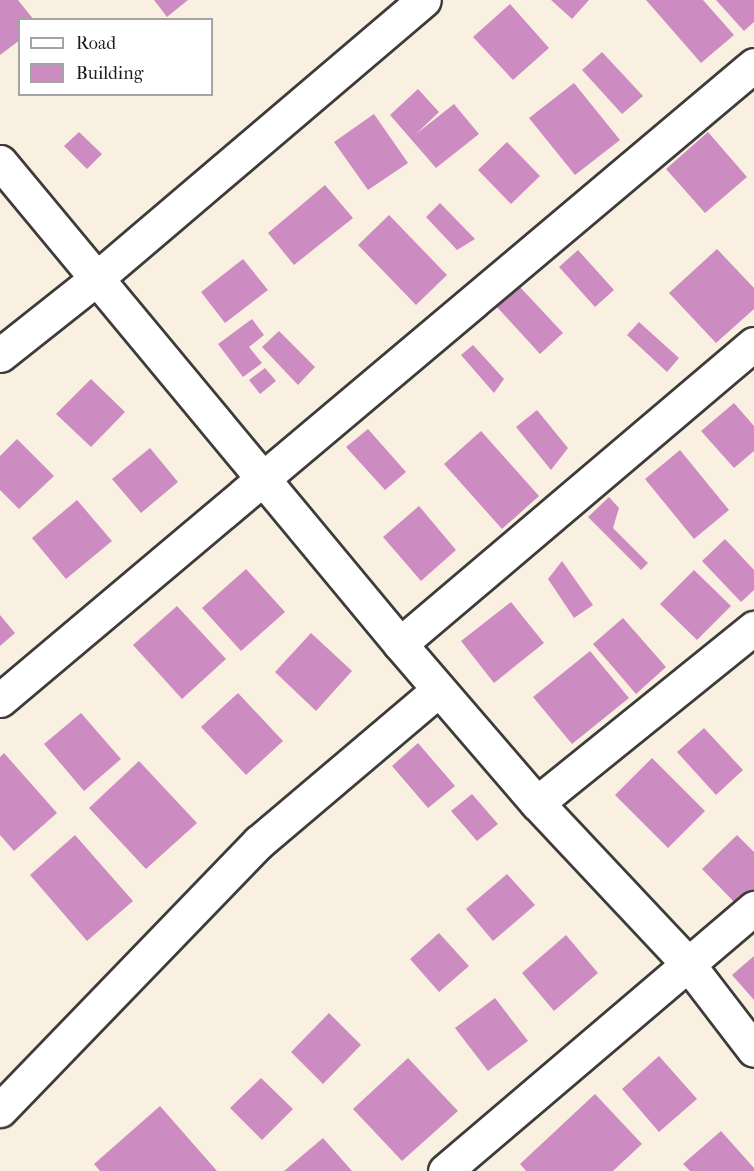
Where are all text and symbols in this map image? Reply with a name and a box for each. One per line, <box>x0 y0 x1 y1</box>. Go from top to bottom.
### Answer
legend <box>18 18 213 96</box>
text: Road <box>76 33 116 54</box>
text: Building <box>76 63 143 84</box>

